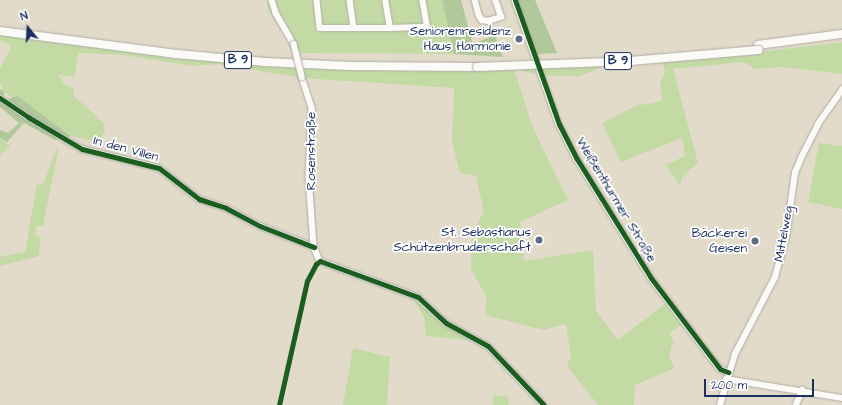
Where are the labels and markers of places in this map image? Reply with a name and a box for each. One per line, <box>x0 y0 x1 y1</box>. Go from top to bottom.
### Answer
place label: Seniorenresidenz Haus Harmonie <box>410 24 511 55</box>
marker: Seniorenresidenz Haus Harmonie <box>514 34 524 44</box>
place label: St. Sebastianus Schützenbruderschaft <box>393 225 531 256</box>
place label: Bäckerei Geisen <box>692 226 747 257</box>
marker: St. Sebastianus Schützenbruderschaft <box>534 235 544 245</box>
marker: Bäckerei Geisen <box>750 236 760 246</box>

